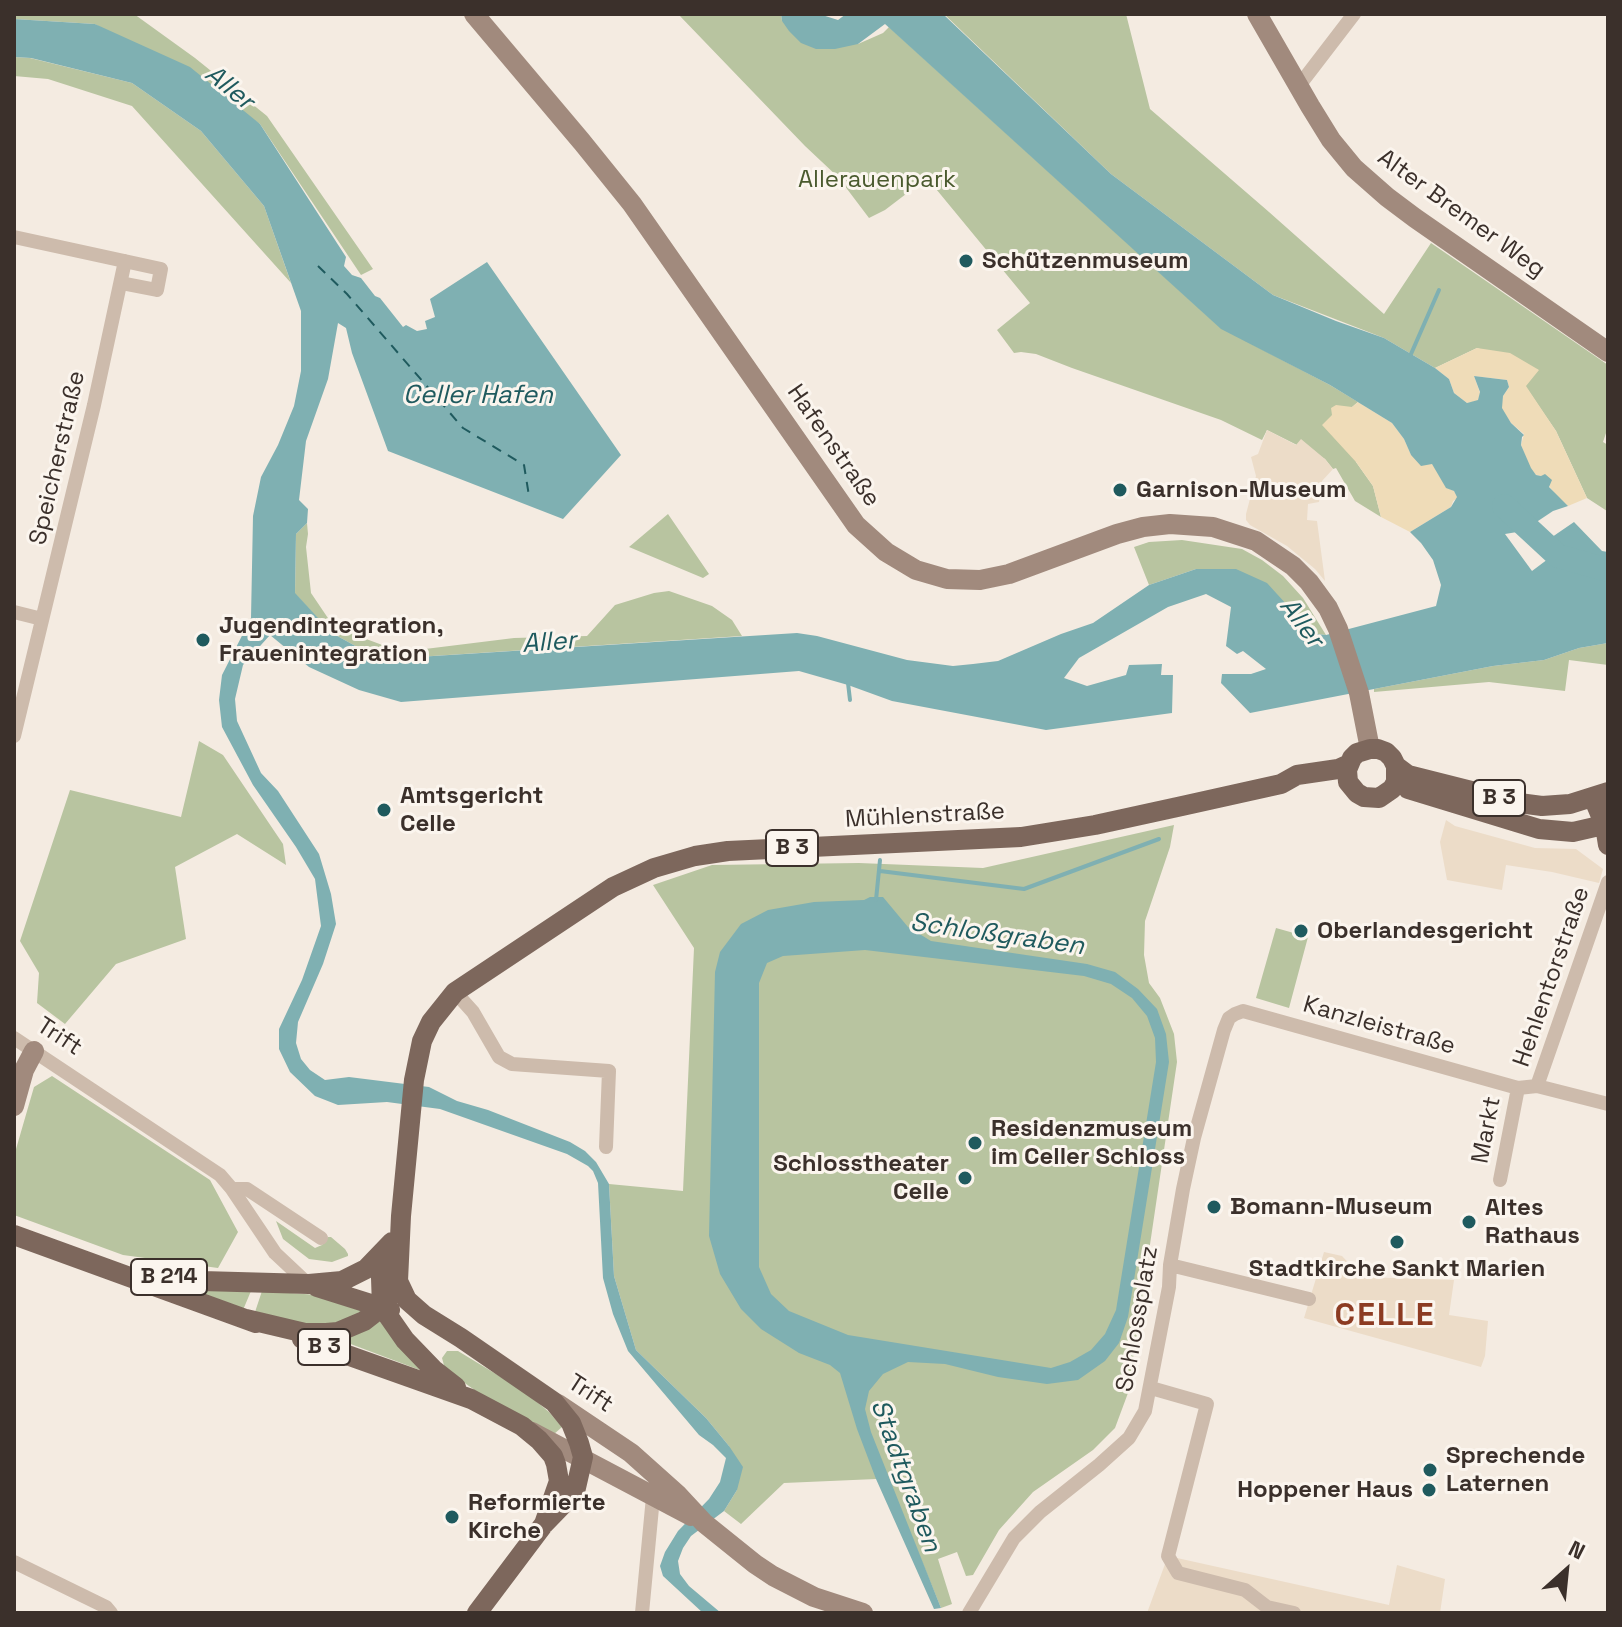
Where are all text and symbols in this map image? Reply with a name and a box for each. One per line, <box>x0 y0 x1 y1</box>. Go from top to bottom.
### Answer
water label: Aller <box>198 59 260 117</box>
street label: Alter Bremer Weg <box>1372 144 1550 284</box>
park label: Allerauenpark <box>798 166 956 194</box>
place label: Schützenmuseum <box>982 247 1189 275</box>
marker: Schützenmuseum <box>957 252 975 270</box>
street label: Speicherstraße <box>24 368 92 548</box>
street label: Hafenstraße <box>780 379 886 513</box>
water label: Celler Hafen <box>403 380 553 412</box>
place label: Garnison-Museum <box>1136 476 1347 504</box>
marker: Garnison-Museum <box>1111 481 1129 499</box>
water label: Aller <box>1272 592 1330 654</box>
place label: Jugendintegration, Frauenintegration <box>219 612 443 668</box>
water label: Aller <box>521 626 577 660</box>
marker: Jugendintegration, Frauenintegration <box>194 631 212 649</box>
road number: B 3 <box>1473 780 1525 816</box>
place label: Amtsgericht Celle <box>400 782 543 838</box>
street label: Mühlenstraße <box>844 797 1006 835</box>
marker: Amtsgericht Celle <box>375 801 393 819</box>
road number: B 3 <box>766 830 818 866</box>
street label: Hehlentorstraße <box>1508 883 1596 1071</box>
water label: Schloßgraben <box>908 907 1086 963</box>
place label: Oberlandesgericht <box>1317 917 1533 945</box>
marker: Oberlandesgericht <box>1292 922 1310 940</box>
street label: Kanzleistraße <box>1300 991 1458 1061</box>
street label: Trift <box>31 1012 87 1062</box>
street label: Markt <box>1466 1094 1508 1166</box>
place label: Residenzmuseum im Celler Schloss <box>991 1115 1192 1171</box>
marker: Residenzmuseum im Celler Schloss <box>966 1134 984 1152</box>
place label: Schlosstheater Celle <box>773 1150 949 1206</box>
marker: Schlosstheater Celle <box>956 1169 974 1187</box>
place label: Bomann-Museum <box>1230 1193 1433 1221</box>
place label: Altes Rathaus <box>1485 1194 1580 1250</box>
marker: Bomann-Museum <box>1205 1198 1223 1216</box>
marker: Altes Rathaus <box>1460 1213 1478 1231</box>
marker: Stadtkirche Sankt Marien <box>1388 1233 1406 1251</box>
street label: Schlossplatz <box>1111 1244 1165 1394</box>
place label: Stadtkirche Sankt Marien <box>1249 1255 1545 1283</box>
road number: B 214 <box>131 1259 207 1295</box>
district label: CELLE <box>1335 1297 1435 1335</box>
road number: B 3 <box>298 1329 350 1365</box>
street label: Trift <box>562 1369 618 1419</box>
water label: Stadtgraben <box>863 1396 947 1556</box>
place label: Sprechende Laternen <box>1446 1442 1585 1498</box>
marker: Sprechende Laternen <box>1421 1461 1439 1479</box>
place label: Hoppener Haus <box>1237 1476 1413 1504</box>
marker: Hoppener Haus <box>1420 1481 1438 1499</box>
place label: Reformierte Kirche <box>468 1489 605 1545</box>
marker: Reformierte Kirche <box>443 1508 461 1526</box>
north arrow <box>1526 1531 1606 1611</box>
text: N <box>1564 1534 1590 1565</box>

